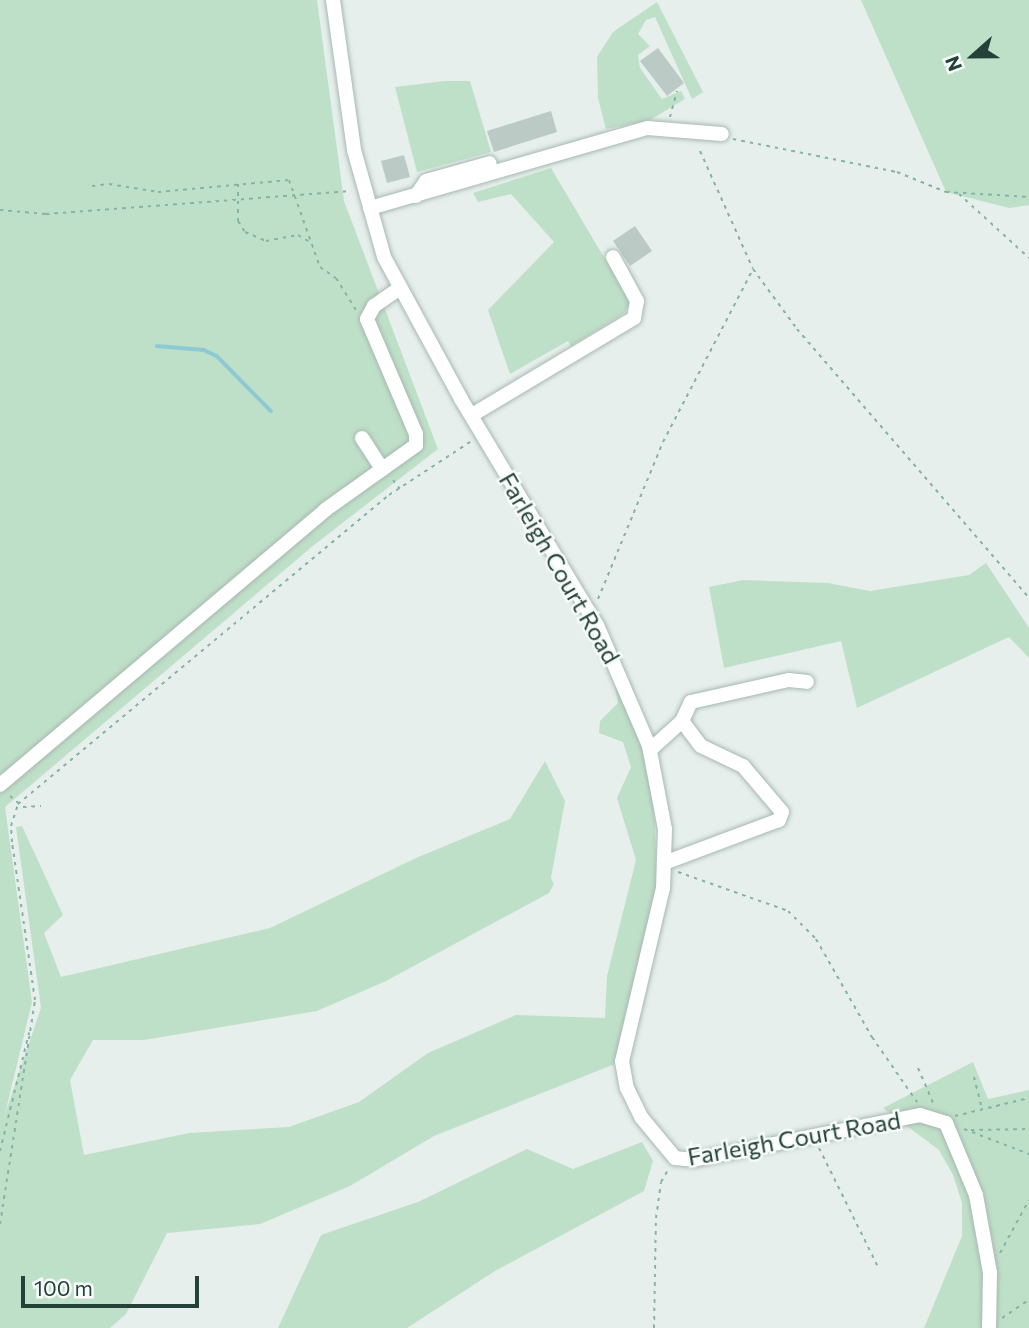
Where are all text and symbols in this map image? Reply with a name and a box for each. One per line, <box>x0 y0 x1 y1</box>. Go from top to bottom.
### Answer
north arrow <box>938 21 1008 91</box>
text: N <box>940 53 966 74</box>
street label: Farleigh Court Road <box>494 467 626 669</box>
street label: Farleigh Court Road <box>685 1105 903 1171</box>
scale bar <box>24 1262 203 1306</box>
text: 100 m <box>34 1275 93 1300</box>

